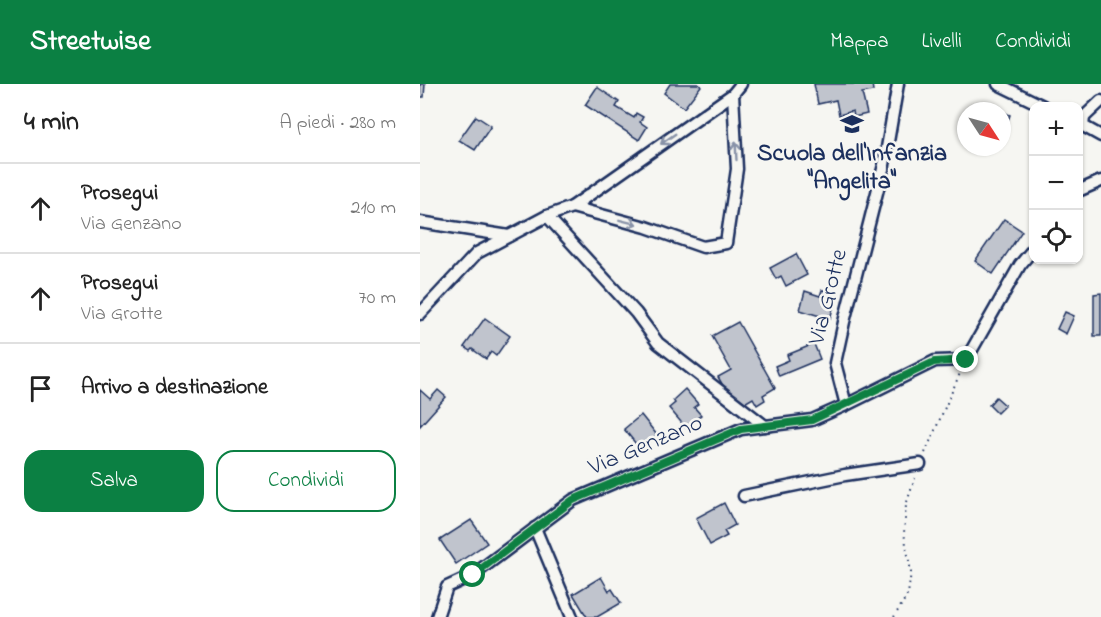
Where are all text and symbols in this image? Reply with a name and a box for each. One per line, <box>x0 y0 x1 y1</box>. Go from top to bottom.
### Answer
text: Streetwise <box>30 22 151 63</box>
text: Mappa <box>830 27 889 57</box>
text: Livelli <box>922 27 962 57</box>
text: Condividi <box>995 27 1071 57</box>
north arrow <box>957 102 1011 156</box>
map controls <box>1029 102 1083 264</box>
button: + <box>1029 102 1083 156</box>
text: 4 min <box>24 104 79 142</box>
text: A piedi · 280 m <box>280 109 396 138</box>
school or university icon: Scuola dell'Infanzia "Angelita" <box>839 111 865 137</box>
one-way arrow <box>660 133 676 145</box>
place label: Scuola dell'Infanzia "Angelita" <box>757 137 947 201</box>
one-way arrow <box>730 141 741 161</box>
button: − <box>1029 156 1083 210</box>
text: Prosegui <box>81 178 158 210</box>
icon: ahead <box>24 192 57 225</box>
text: 210 m <box>351 194 396 223</box>
text: Via Genzano <box>81 210 182 239</box>
button: locate <box>1029 210 1083 264</box>
one-way arrow <box>618 217 637 229</box>
street label: Via Grotte <box>800 245 858 350</box>
text: Prosegui <box>81 268 158 300</box>
icon: ahead <box>24 282 57 315</box>
text: 70 m <box>359 284 396 313</box>
text: Via Grotte <box>81 300 162 329</box>
route end <box>952 346 978 372</box>
icon: arrive <box>24 372 57 405</box>
text: Arrivo a destinazione <box>81 372 268 404</box>
street label: Via Genzano <box>583 406 708 486</box>
button: Salva <box>24 450 204 512</box>
button: Condividi <box>216 450 396 512</box>
route start <box>459 561 485 587</box>

